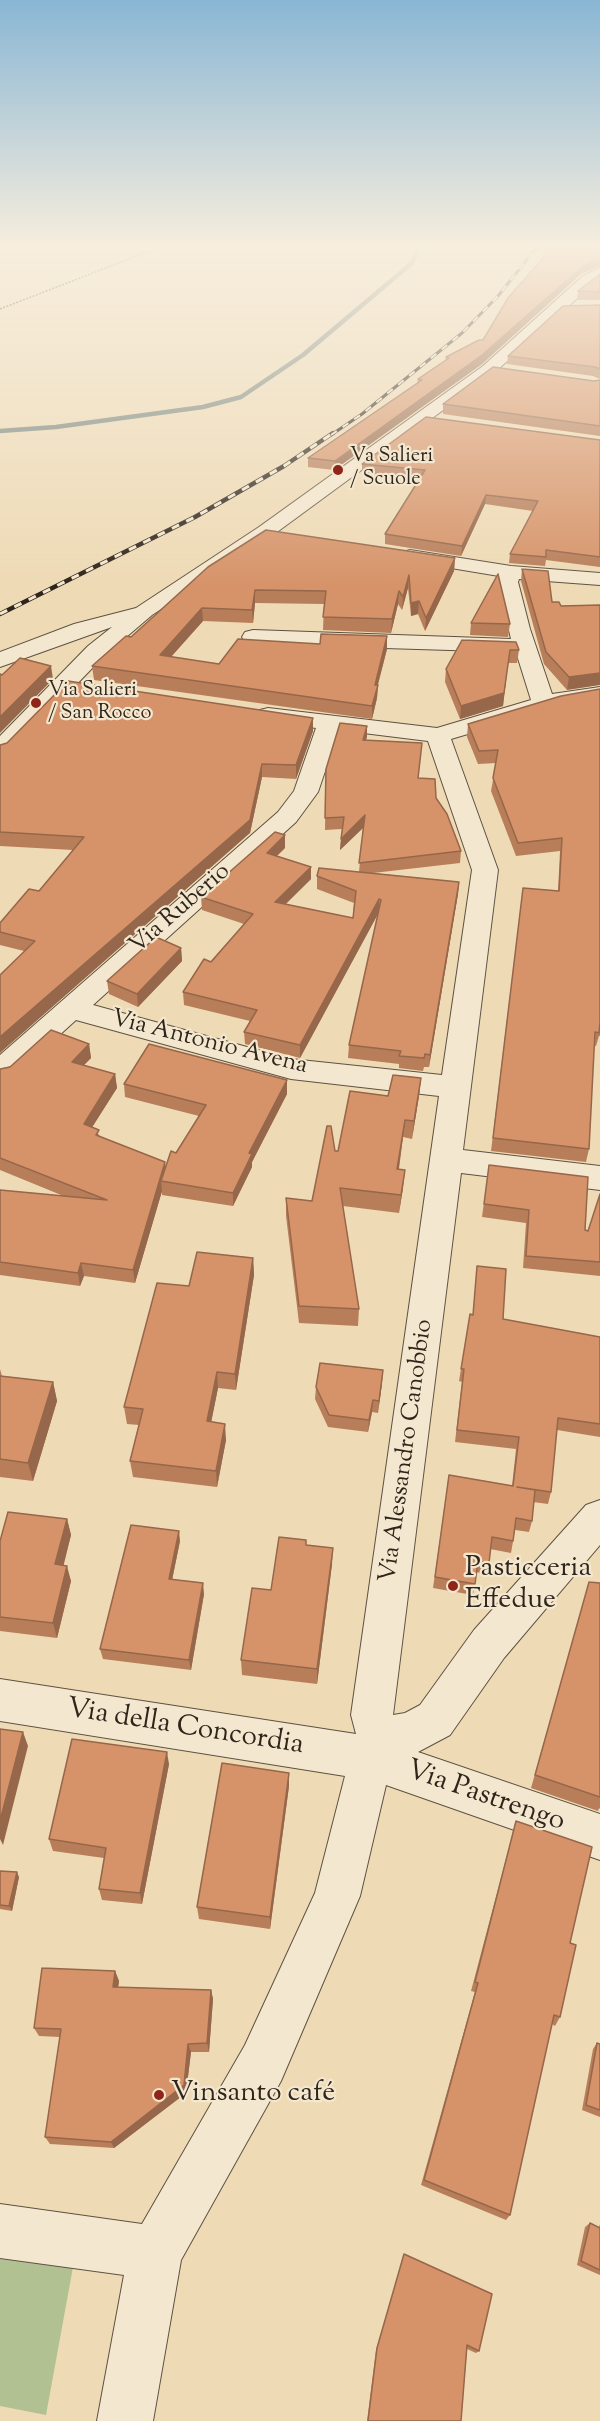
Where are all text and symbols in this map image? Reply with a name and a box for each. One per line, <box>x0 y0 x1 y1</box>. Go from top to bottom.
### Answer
place label: Va Salieri / Scuole <box>350 446 433 493</box>
marker: Va Salieri / Scuole <box>331 463 345 477</box>
place label: Via Salieri / San Rocco <box>48 680 152 727</box>
marker: Via Salieri / San Rocco <box>29 696 43 710</box>
street label: Via Ruberio <box>125 858 237 962</box>
street label: Via Antonio Avena <box>108 1006 310 1082</box>
street label: Via Alessandro Canobbio <box>375 1318 441 1584</box>
place label: Pasticceria Effedue <box>465 1553 591 1619</box>
marker: Pasticceria Effedue <box>446 1579 460 1593</box>
street label: Via della Concordia <box>64 1694 306 1764</box>
street label: Via Pastrengo <box>401 1755 569 1841</box>
place label: Vinsanto café <box>171 2078 335 2112</box>
marker: Vinsanto café <box>152 2088 166 2102</box>

